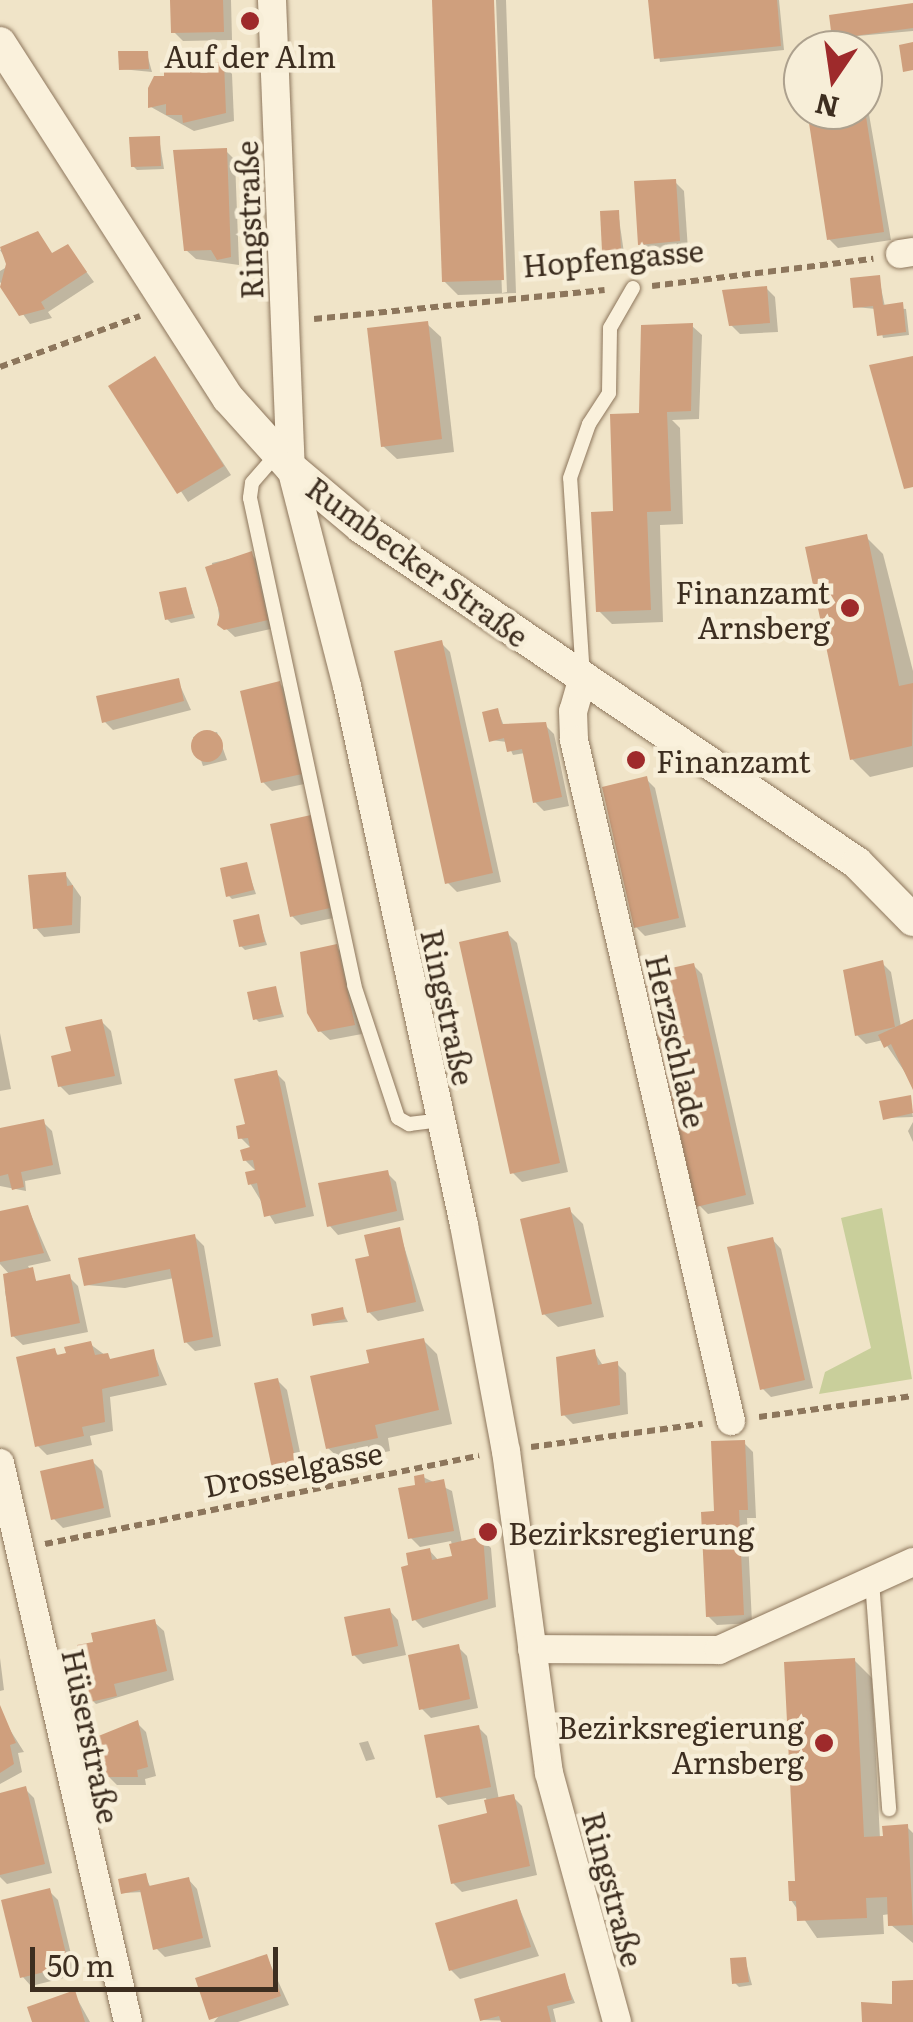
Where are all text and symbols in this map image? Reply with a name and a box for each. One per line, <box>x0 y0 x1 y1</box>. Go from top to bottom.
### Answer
marker: Auf der Alm <box>239 10 261 32</box>
north arrow <box>783 30 883 130</box>
place label: Auf der Alm <box>164 37 336 73</box>
text: N <box>811 84 843 130</box>
street label: Ringstraße <box>227 140 269 300</box>
street label: Hopfengasse <box>521 231 705 283</box>
street label: Rumbecker Straße <box>300 469 536 653</box>
place label: Finanzamt Arnsberg <box>675 573 830 644</box>
marker: Finanzamt Arnsberg <box>839 597 861 619</box>
place label: Finanzamt <box>656 742 811 778</box>
marker: Finanzamt <box>625 749 647 771</box>
street label: Ringstraße <box>415 926 483 1088</box>
street label: Herzschlade <box>640 951 714 1131</box>
street label: Drosselgasse <box>201 1433 385 1503</box>
place label: Bezirksregierung <box>508 1514 754 1550</box>
marker: Bezirksregierung <box>477 1521 499 1543</box>
street label: Hüserstraße <box>56 1645 128 1827</box>
place label: Bezirksregierung Arnsberg <box>558 1708 804 1778</box>
marker: Bezirksregierung Arnsberg <box>813 1732 835 1754</box>
street label: Ringstraße <box>576 1808 652 1970</box>
scale bar <box>35 1927 282 1989</box>
text: 50 m <box>47 1942 115 1986</box>

